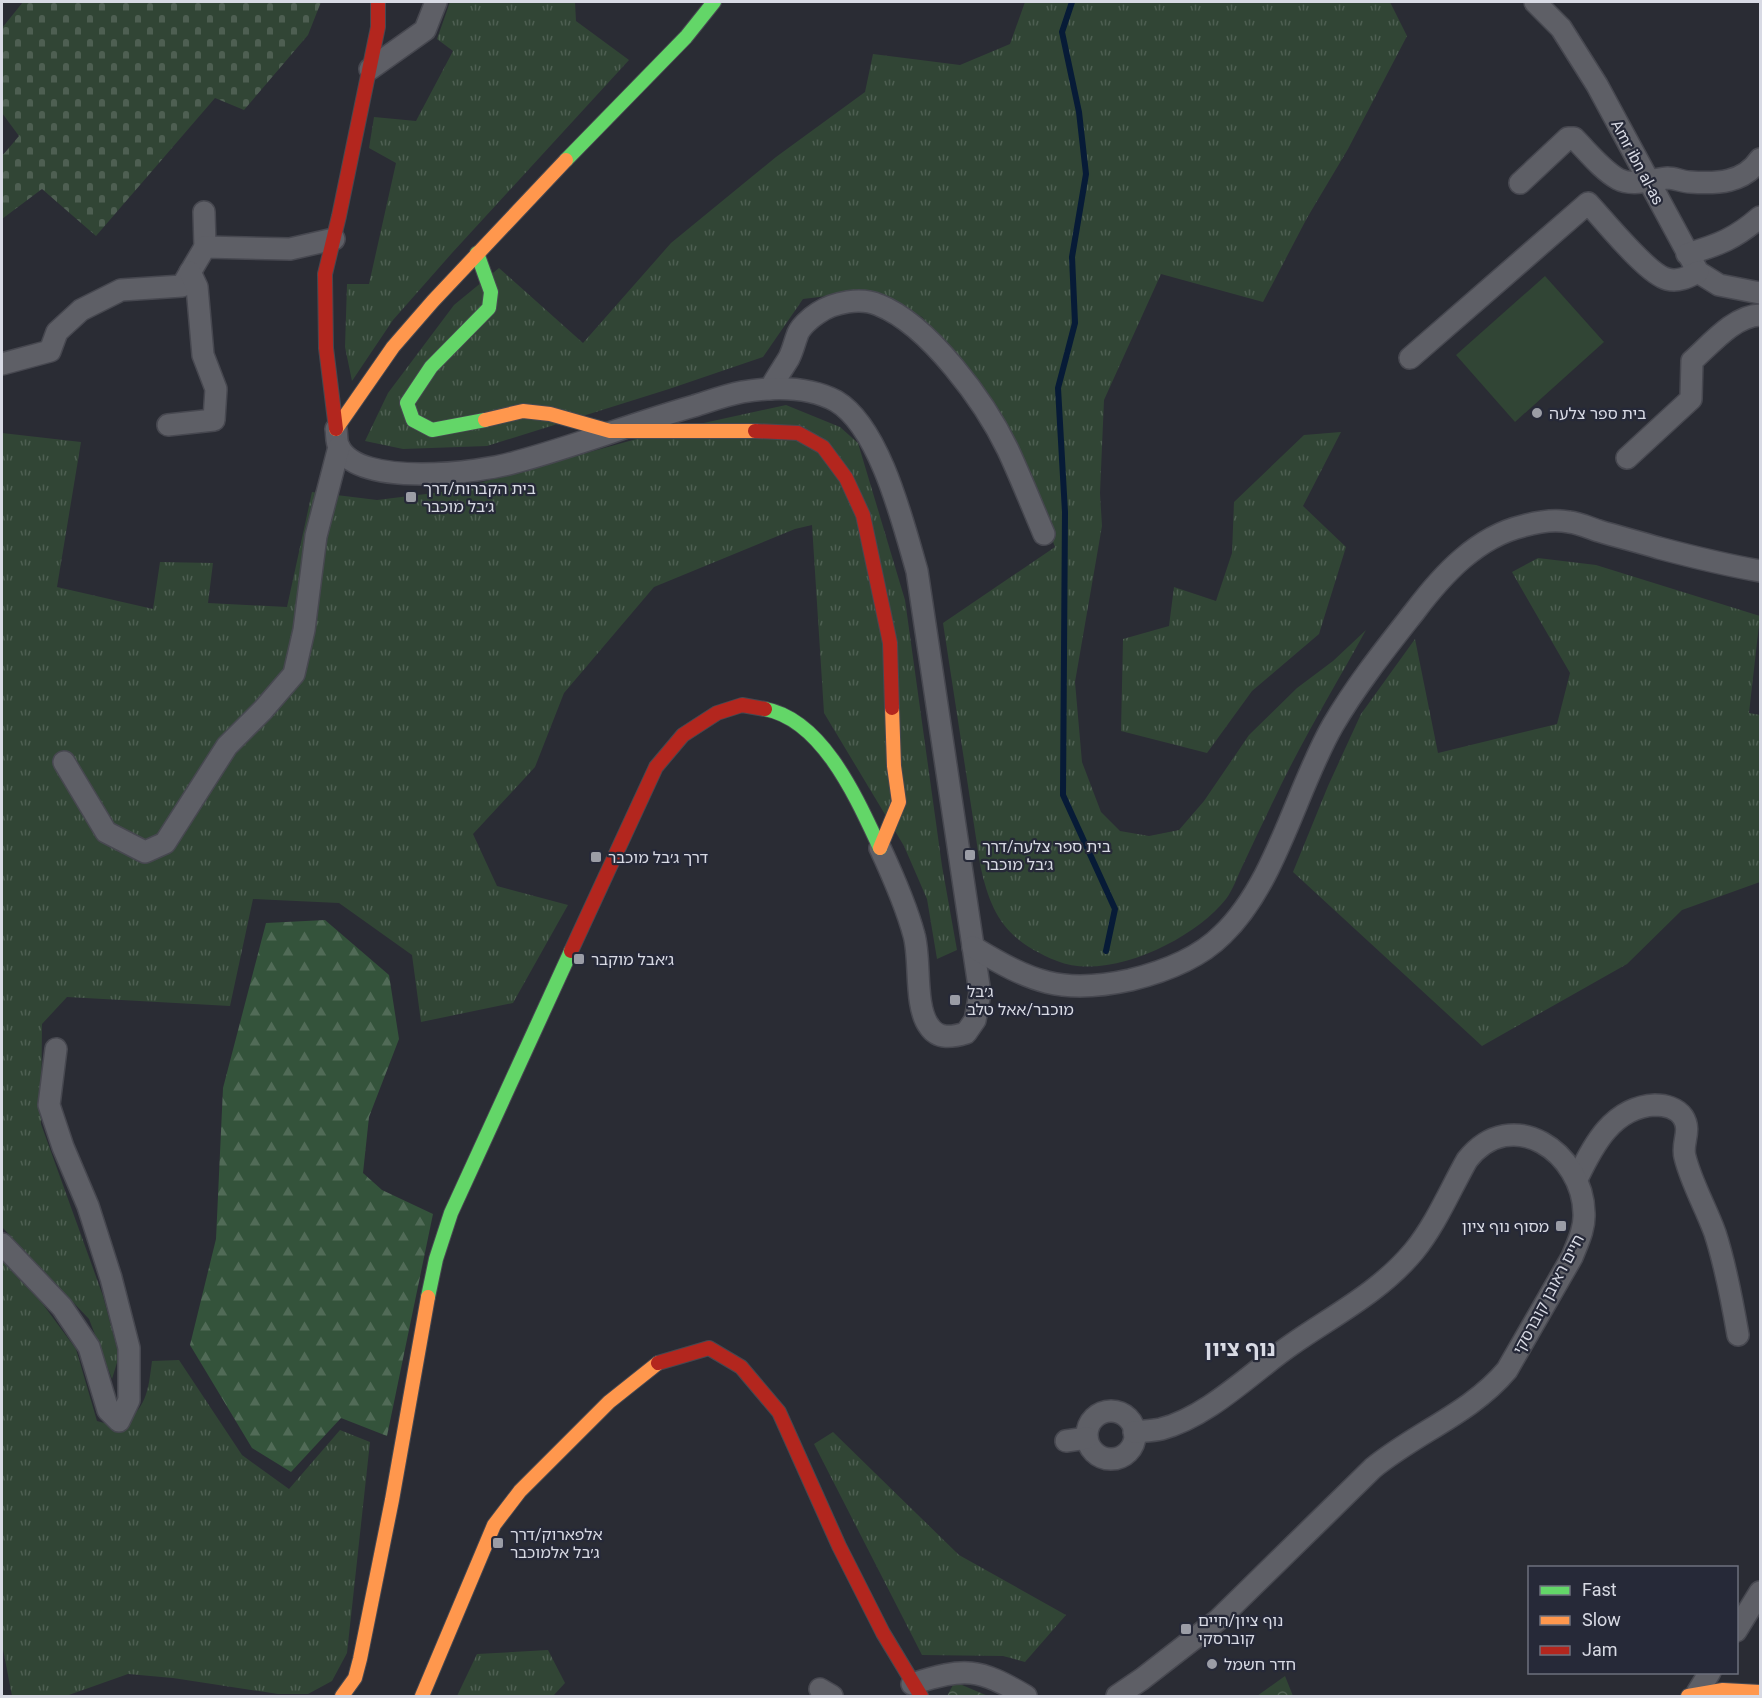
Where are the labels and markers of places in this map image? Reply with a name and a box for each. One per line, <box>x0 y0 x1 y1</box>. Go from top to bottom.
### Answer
place label: בית ספר צלעה <box>1549 404 1646 423</box>
marker: בית ספר צלעה <box>1530 406 1544 420</box>
place label: בית הקברות/דרך ג׳בל מוכבר <box>423 479 536 516</box>
marker: בית הקברות/דרך ג׳בל מוכבר <box>404 490 418 504</box>
place label: בית ספר צלעה/דרך ג׳בל מוכבר <box>982 837 1111 874</box>
place label: דרך ג׳בל מוכבר <box>608 848 708 867</box>
marker: בית ספר צלעה/דרך ג׳בל מוכבר <box>963 848 977 862</box>
marker: דרך ג׳בל מוכבר <box>589 850 603 864</box>
place label: ג׳אבל מוקבר <box>591 950 674 969</box>
marker: ג׳אבל מוקבר <box>572 952 586 966</box>
place label: ג׳בל מוכבר/אאל טלב <box>967 982 1074 1019</box>
marker: ג׳בל מוכבר/אאל טלב <box>948 993 962 1007</box>
place label: מסוף נוף ציון <box>1462 1217 1549 1236</box>
marker: מסוף נוף ציון <box>1554 1219 1568 1233</box>
place label: אלפארוק/דרך ג׳בל אלמוכבר <box>510 1525 603 1562</box>
marker: אלפארוק/דרך ג׳בל אלמוכבר <box>491 1536 505 1550</box>
place label: נוף ציון/חיים קוברסקי <box>1198 1611 1283 1648</box>
marker: נוף ציון/חיים קוברסקי <box>1179 1622 1193 1636</box>
place label: חדר חשמל <box>1224 1655 1296 1674</box>
marker: חדר חשמל <box>1205 1657 1219 1671</box>

